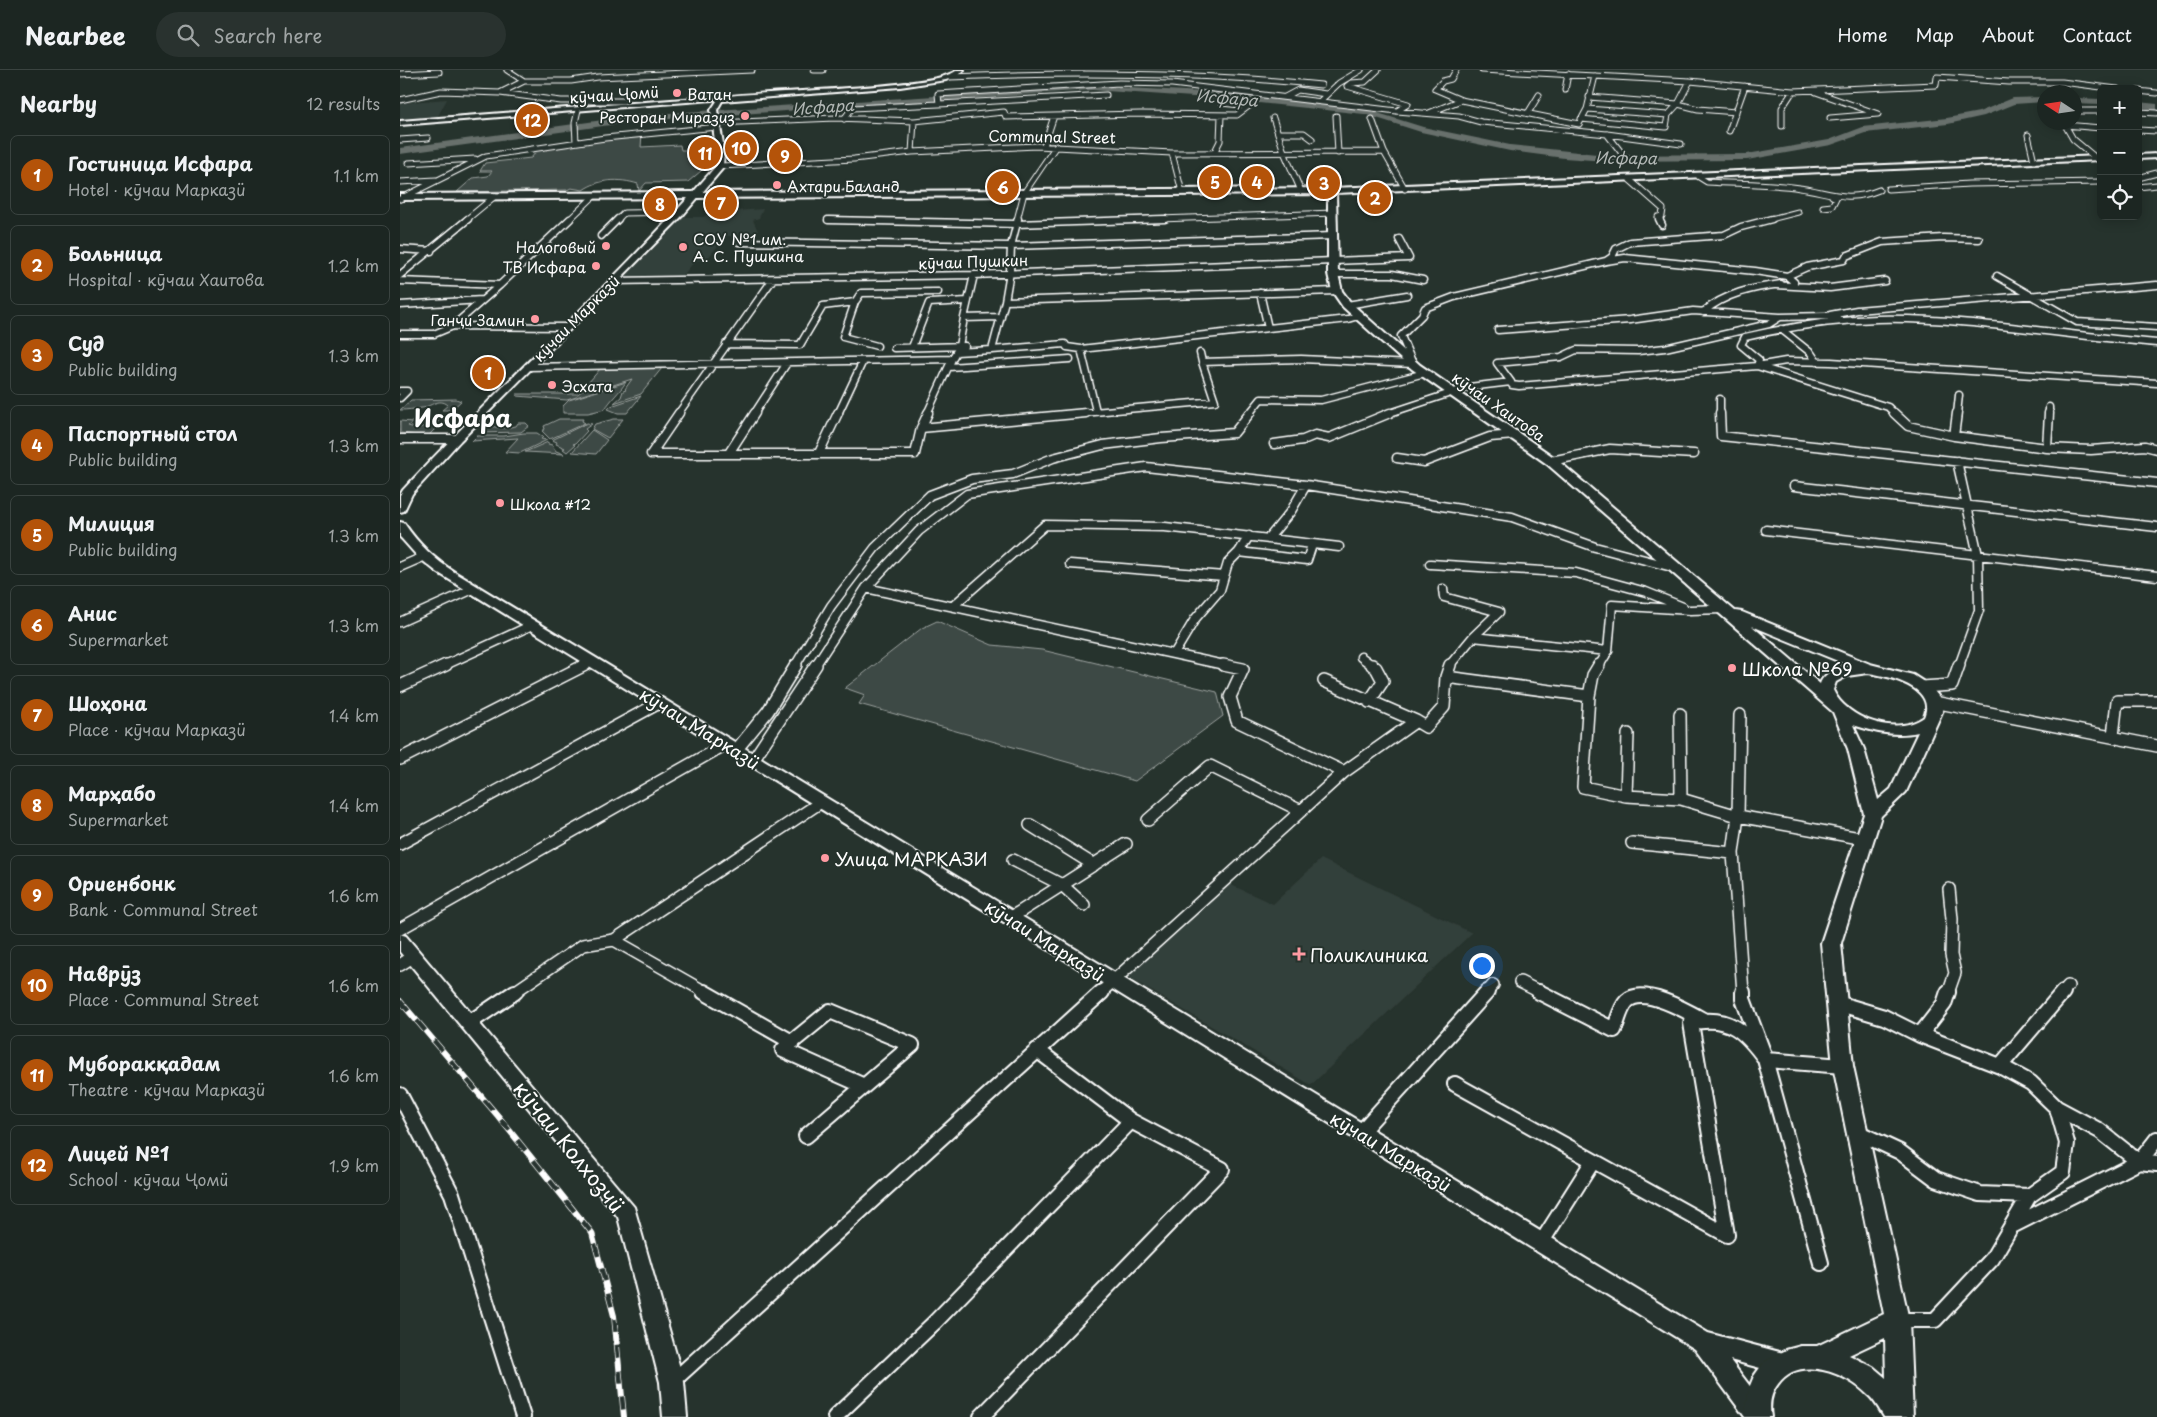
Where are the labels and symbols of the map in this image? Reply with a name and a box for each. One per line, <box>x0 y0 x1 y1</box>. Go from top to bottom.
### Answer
street label: кӯчаи Ҷомӣ <box>569 79 659 109</box>
place label: Ватан <box>687 82 732 105</box>
water label: Исфара <box>1195 82 1260 112</box>
north arrow <box>2037 85 2082 130</box>
marker: Ватан <box>671 87 683 99</box>
water label: Исфара <box>791 92 856 120</box>
pin: 12 <box>516 101 548 139</box>
place label: Ресторан Миразиз <box>599 105 735 128</box>
marker: Ресторан Миразиз <box>739 110 751 122</box>
street label: Communal Street <box>988 123 1116 149</box>
pin: 10 <box>725 129 757 167</box>
pin: 11 <box>689 134 721 172</box>
pin: 9 <box>769 137 801 175</box>
water label: Исфара <box>1595 144 1658 170</box>
pin: 5 <box>1199 163 1231 201</box>
pin: 4 <box>1241 163 1273 201</box>
pin: 3 <box>1308 164 1340 202</box>
pin: 6 <box>987 168 1019 206</box>
place label: Ахтари Баланд <box>787 174 900 197</box>
marker: Ахтари Баланд <box>771 179 783 191</box>
pin: 2 <box>1359 179 1391 217</box>
pin: 7 <box>705 184 737 222</box>
pin: 8 <box>644 185 676 223</box>
place label: СОУ №1 им. А. С. Пушкина <box>693 227 804 267</box>
place label: Налоговый <box>516 235 596 258</box>
marker: Налоговый <box>600 240 612 252</box>
marker: СОУ №1 им. А. С. Пушкина <box>677 241 689 253</box>
street label: кӯчаи Пушкин <box>918 248 1028 274</box>
place label: ТВ Исфара <box>502 255 587 278</box>
marker: ТВ Исфара <box>590 260 602 272</box>
street label: кӯчаи Марказӣ <box>527 269 625 367</box>
place label: Ганҷи Замин <box>430 308 525 331</box>
marker: Ганҷи Замин <box>529 313 541 325</box>
pin: 1 <box>472 354 504 392</box>
street label: кӯчаи Хаитова <box>1448 365 1551 447</box>
place label: Эсхата <box>562 374 613 397</box>
marker: Эсхата <box>546 379 558 391</box>
district label: Исфара <box>414 399 512 435</box>
place label: Школа #12 <box>510 492 591 515</box>
marker: Школа #12 <box>494 497 506 509</box>
place label: Школа №69 <box>1742 655 1852 682</box>
marker: Школа №69 <box>1726 662 1738 674</box>
street label: кӯчаи Марказӣ <box>635 680 765 776</box>
place label: Улица МАРКАЗИ <box>835 845 988 872</box>
marker: Улица МАРКАЗИ <box>819 852 831 864</box>
street label: кӯчаи Марказӣ <box>980 892 1110 988</box>
place label: Поликлиника <box>1310 941 1429 968</box>
marker: Поликлиника <box>1292 947 1306 961</box>
your location <box>1469 953 1495 979</box>
street label: кӯчаи Колхозчӣ <box>507 1073 633 1219</box>
street label: кӯчаи Марказӣ <box>1325 1104 1457 1198</box>

